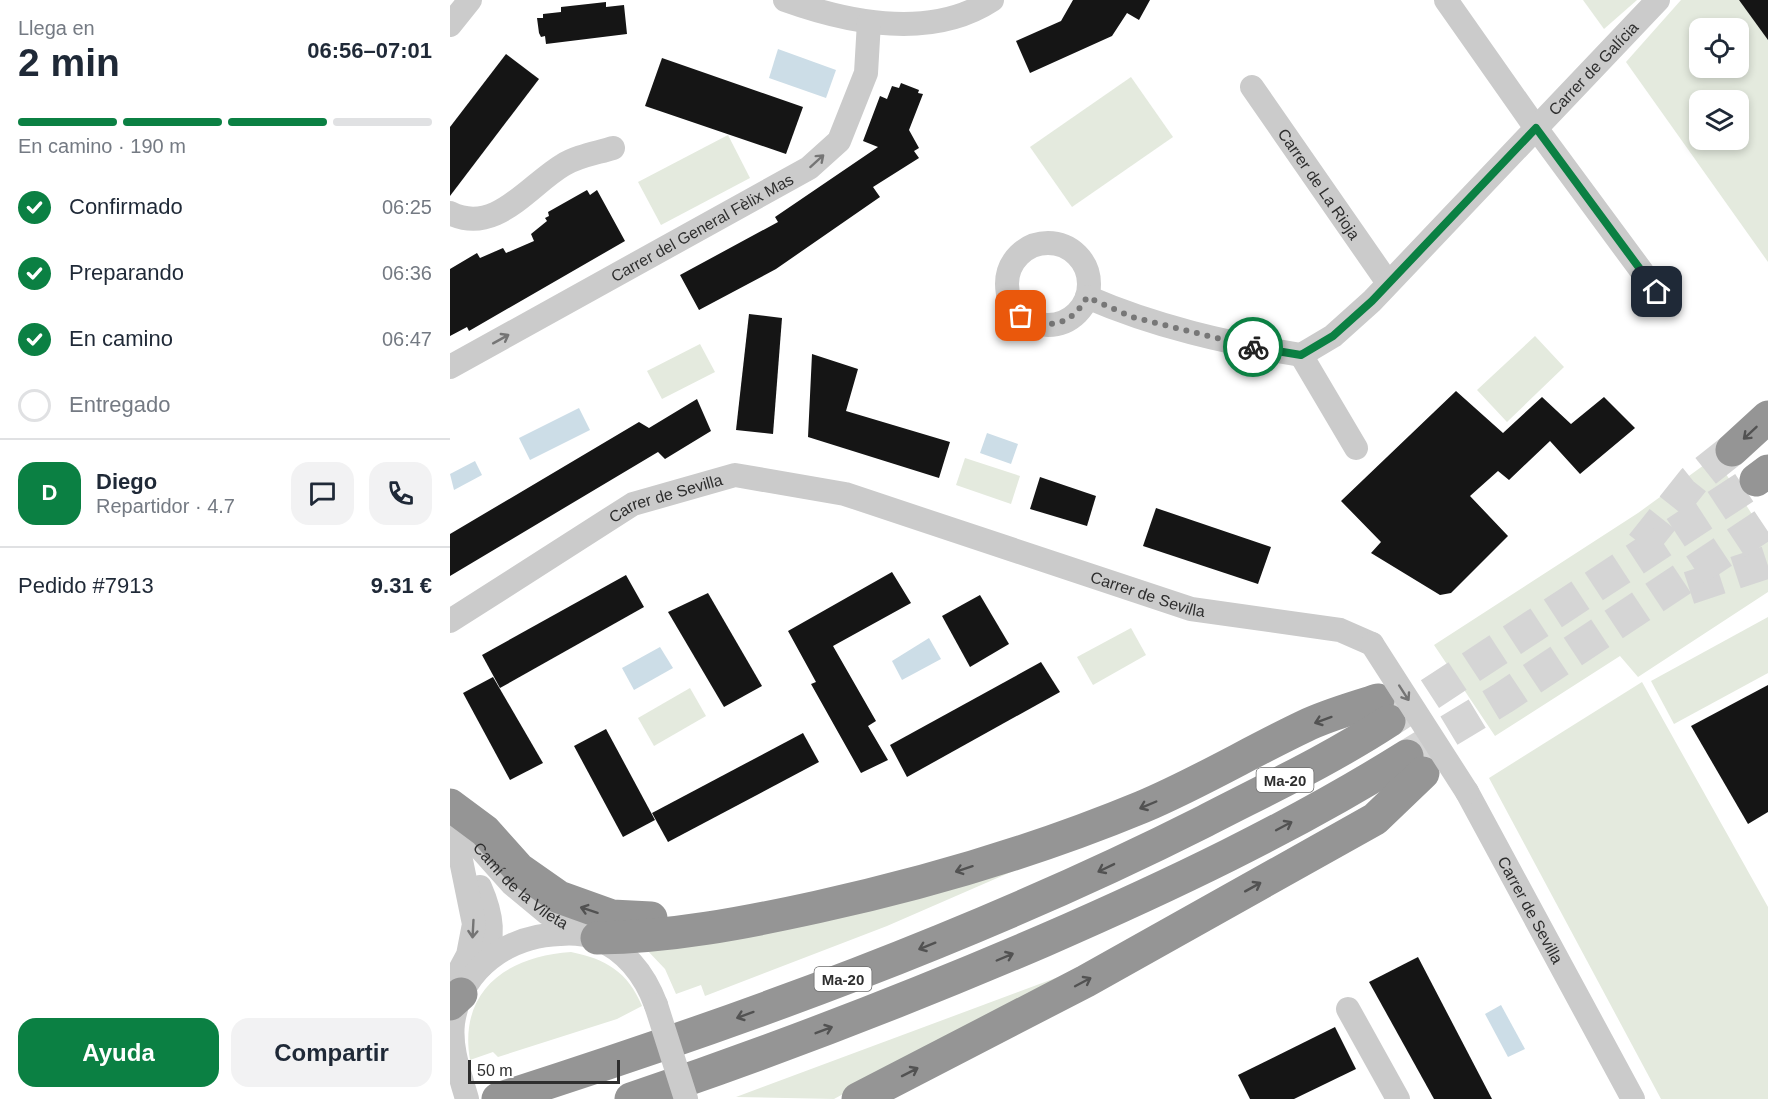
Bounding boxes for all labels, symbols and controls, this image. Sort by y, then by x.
text: Llega en [18,17,95,39]
street label: Carrer de Galícia [1545,18,1641,118]
map controls [1689,18,1749,150]
button: locate [1689,18,1749,78]
text: 06:56–07:01 [307,38,432,63]
text: 2 min [18,41,120,84]
button: layers [1689,90,1749,150]
street label: Carrer de La Rioja [1275,125,1364,243]
text: En camino · 190 m [18,135,186,157]
one-way arrow [810,154,825,168]
street label: Carrer del General Fèlix Mas [608,170,796,285]
icon: check [18,191,51,224]
text: Confirmado [69,194,183,219]
text: 06:25 [382,196,432,218]
icon: check [18,257,51,290]
text: Preparando [69,260,184,285]
text: 06:36 [382,262,432,284]
pin [1631,266,1682,317]
icon: home [1640,275,1673,308]
pin [995,290,1046,341]
icon: bag [1004,299,1037,332]
courier [1223,317,1283,377]
icon: check [18,323,51,356]
text: En camino [69,326,173,351]
text: 06:47 [382,328,432,350]
icon: bike [1237,331,1270,364]
one-way arrow [493,332,510,344]
text: Entregado [69,392,171,417]
one-way arrow [1743,426,1758,440]
button: chat [291,462,354,525]
button: phone [369,462,432,525]
text: Diego [96,469,157,494]
street label: Carrer de Sevilla [606,471,724,526]
text: D [42,480,57,505]
text: Repartidor · 4.7 [96,495,235,517]
street label: Carrer de Sevilla [1089,568,1206,619]
text: Pedido #7913 [18,573,154,598]
text: 9.31 € [371,573,432,598]
one-way arrow [1398,684,1410,701]
one-way arrow [1314,715,1333,726]
road number: Ma-20 [1256,768,1314,792]
one-way arrow [1139,799,1157,811]
one-way arrow [1275,820,1292,832]
street label: Camí de la Vileta [470,839,571,932]
street label: Carrer de Sevilla [1495,853,1567,966]
one-way arrow [1098,863,1116,875]
one-way arrow [955,864,974,875]
one-way arrow [1244,881,1262,892]
one-way arrow [580,903,599,914]
one-way arrow [467,919,478,939]
one-way arrow [919,941,937,952]
one-way arrow [996,951,1014,962]
road number: Ma-20 [814,967,872,991]
one-way arrow [1074,976,1091,988]
one-way arrow [736,1011,755,1022]
button: Ayuda [18,1018,219,1087]
button: Compartir [231,1018,432,1087]
one-way arrow [815,1023,833,1034]
scale bar [468,1057,620,1084]
text: 50 m [477,1062,513,1079]
one-way arrow [901,1066,918,1078]

